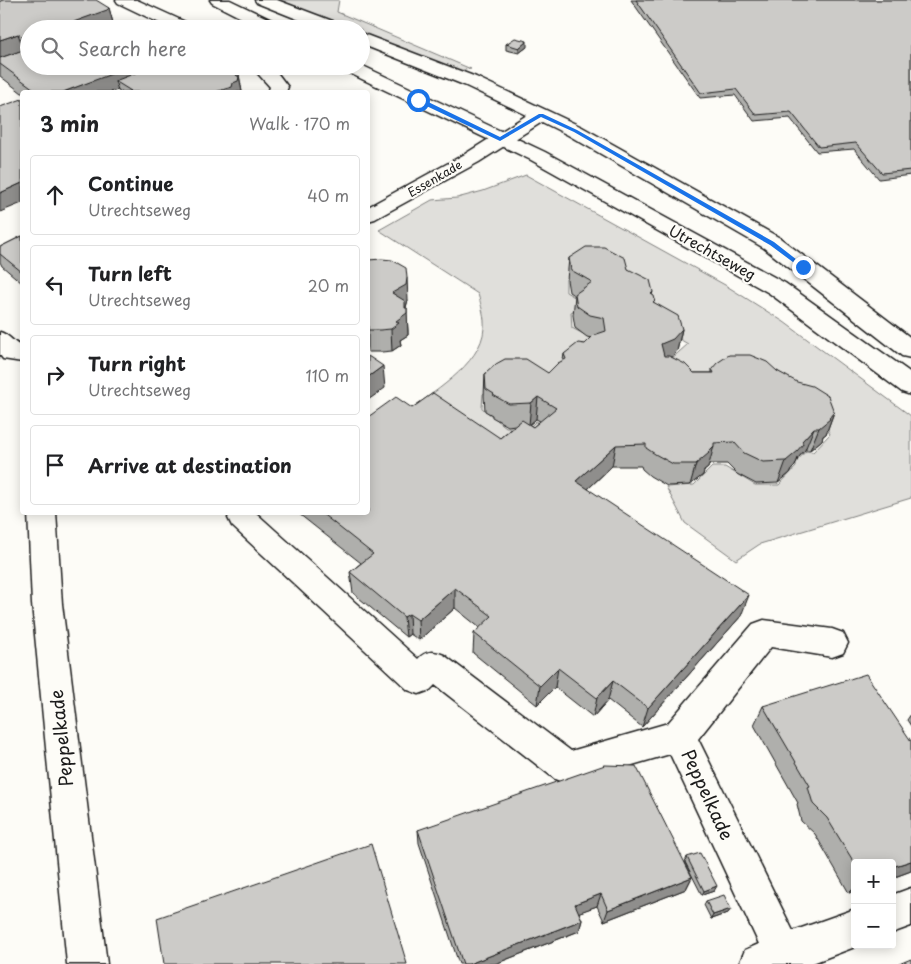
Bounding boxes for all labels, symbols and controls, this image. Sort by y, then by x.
search box [20,20,370,75]
icon: search [38,34,66,62]
text: Search here [78,34,187,62]
route start [407,89,430,112]
text: 3 min [40,107,99,139]
text: Walk · 170 m [249,111,350,135]
street label: Essenkade [404,155,465,201]
text: Continue [88,169,174,197]
icon: ahead [41,181,69,209]
text: 40 m [307,183,349,207]
text: Utrechtseweg [88,197,191,221]
street label: Utrechtseweg [665,218,761,285]
route end [792,256,815,279]
text: Turn left [88,259,172,287]
icon: left [41,271,69,299]
text: 20 m [308,273,349,297]
text: Utrechtseweg [88,287,191,311]
text: Turn right [88,349,186,377]
icon: right [41,361,69,389]
text: 110 m [306,363,349,387]
text: Utrechtseweg [88,377,191,401]
icon: arrive [41,451,69,479]
text: Arrive at destination [88,451,292,479]
street label: Peppelkade [42,688,79,788]
street label: Peppelkade [676,745,741,844]
map controls [851,859,896,949]
button: + [851,859,896,904]
button: − [851,904,896,949]

